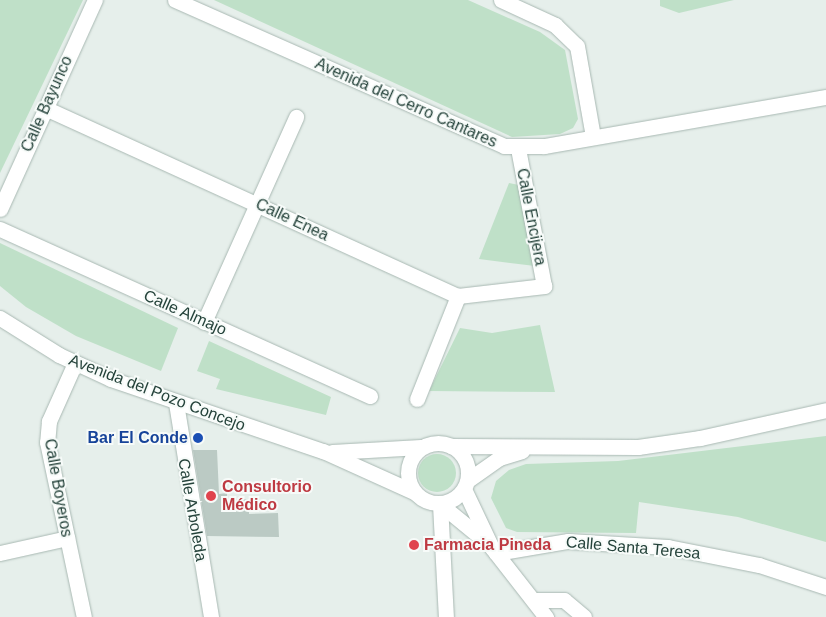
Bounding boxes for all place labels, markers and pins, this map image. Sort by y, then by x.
place label: Bar El Conde [88,428,188,448]
marker: Bar El Conde [192,432,204,444]
place label: Consultorio Médico [222,477,312,515]
marker: Consultorio Médico [204,489,218,503]
place label: Farmacia Pineda [424,535,551,555]
marker: Farmacia Pineda [408,539,420,551]

